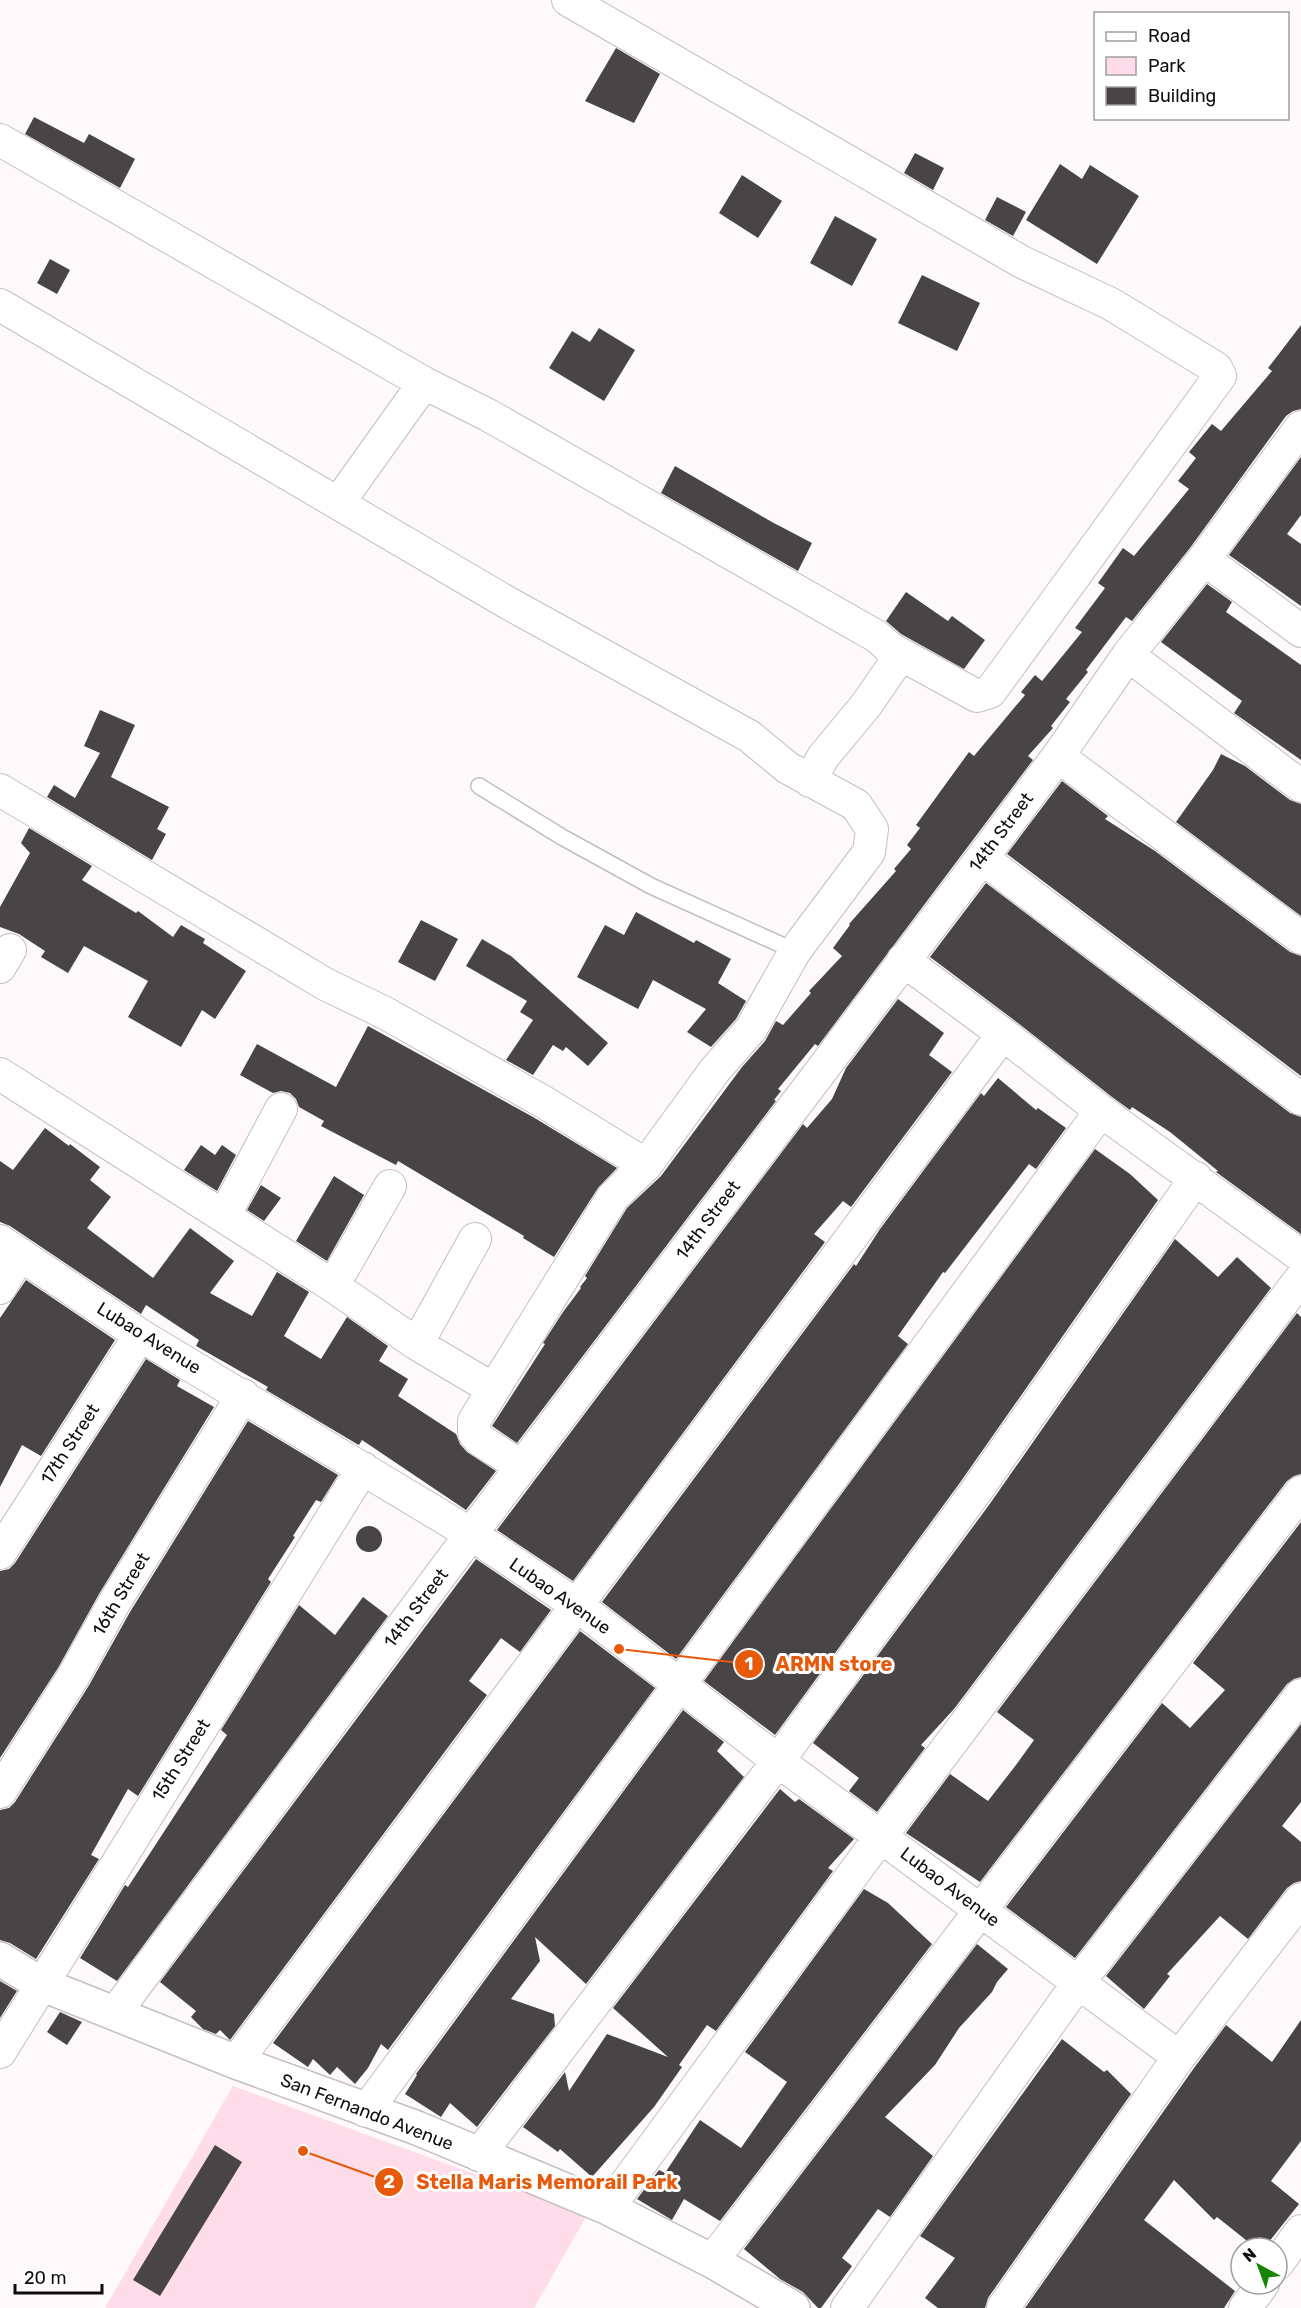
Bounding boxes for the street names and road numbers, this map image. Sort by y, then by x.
street label: 14th Street [964,788,1038,876]
street label: 14th Street [671,1176,745,1264]
street label: Lubao Avenue [93,1297,205,1379]
street label: 17th Street [36,1400,104,1488]
street label: 16th Street [88,1548,154,1640]
street label: Lubao Avenue [505,1553,615,1639]
street label: 14th Street [379,1564,453,1652]
street label: 15th Street [147,1715,215,1805]
street label: Lubao Avenue [896,1843,1004,1931]
street label: San Fernando Avenue [277,2069,457,2155]

